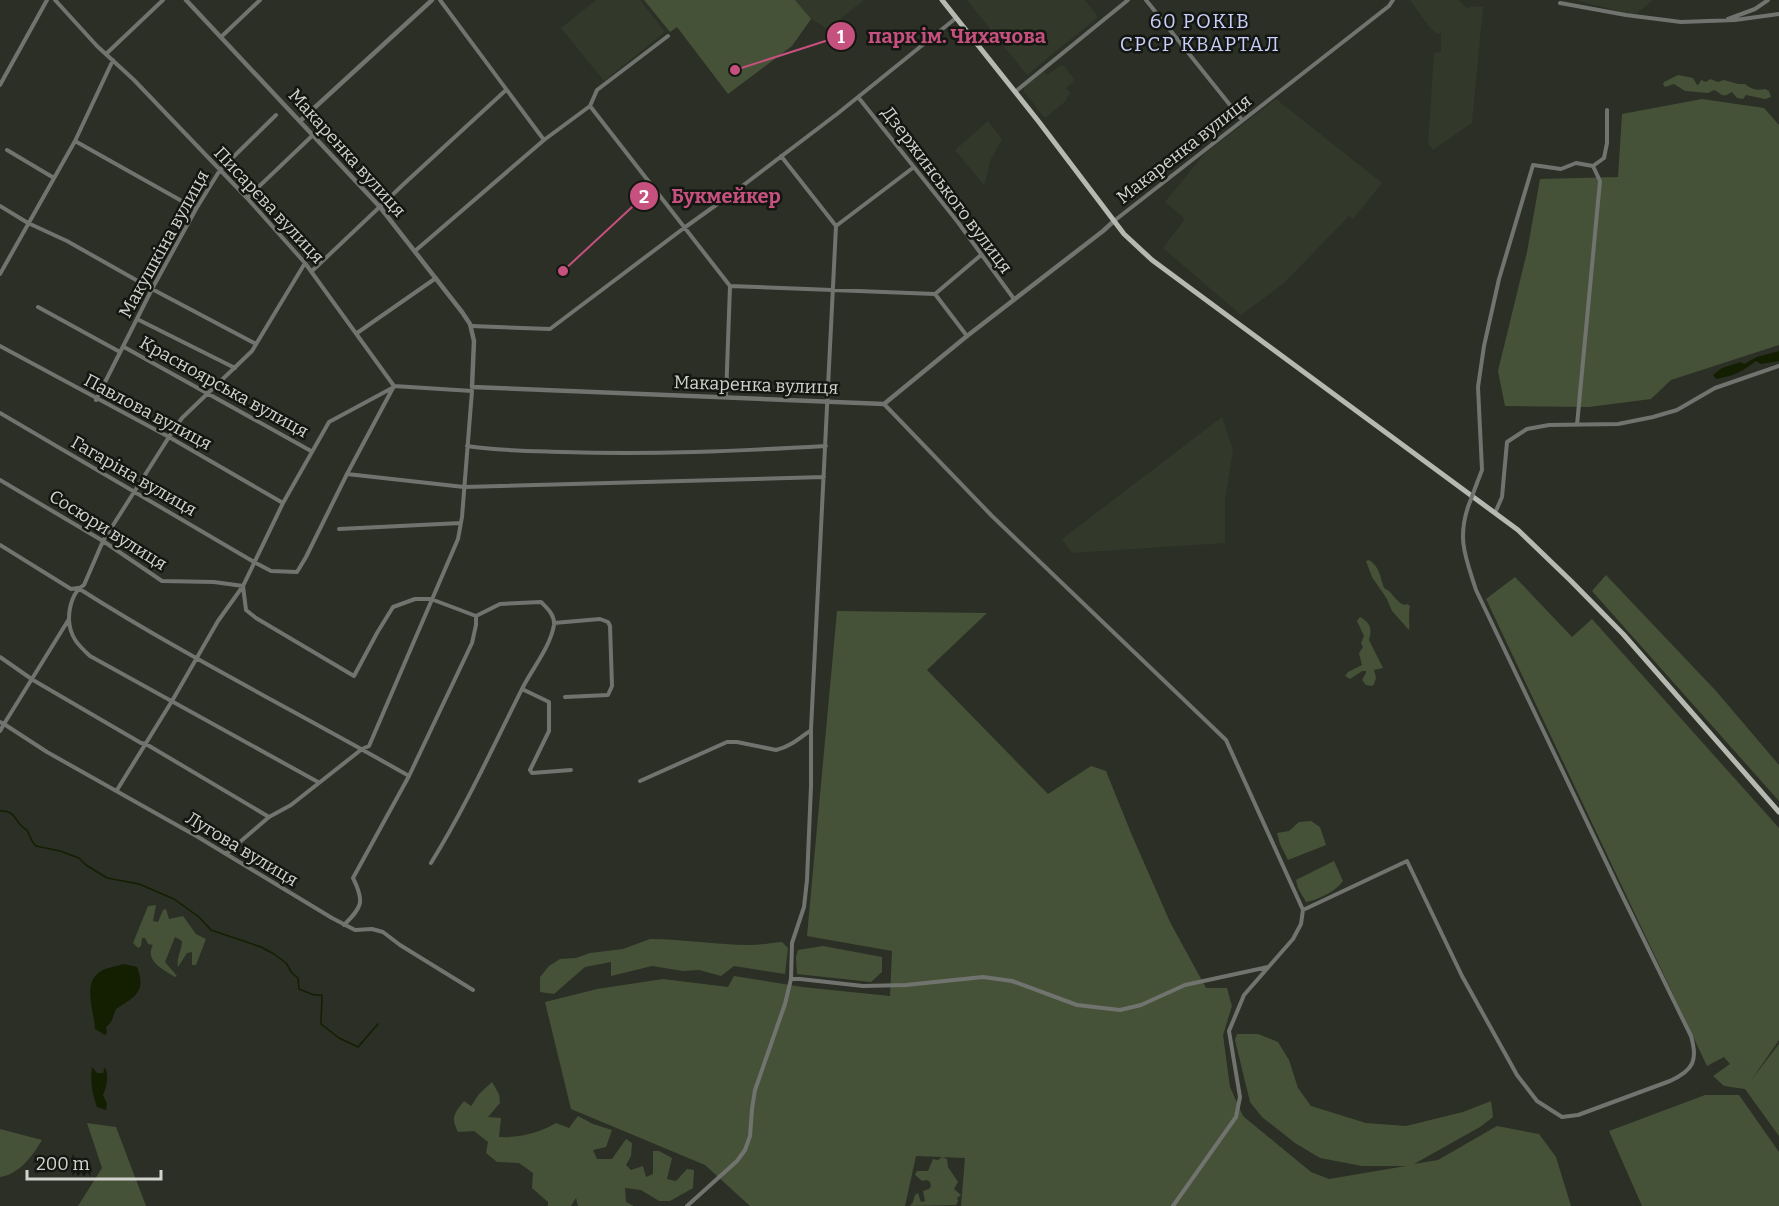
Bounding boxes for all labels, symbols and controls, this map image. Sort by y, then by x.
district label: 60 РОКІВ СРСР КВАРТАЛ [1120,9,1280,56]
callout: парк ім. Чихачова [826,17,1058,55]
text: парк ім. Чихачова [868,24,1046,48]
text: 1 [837,26,845,48]
street label: Макаренка вулиця [284,84,410,222]
street label: Макаренка вулиця [1112,90,1256,208]
street label: Дзержинського вулиця [877,102,1017,278]
street label: Писарєва вулиця [209,142,329,268]
street label: Макушкіна вулиця [114,166,214,322]
callout: Букмейкер [629,177,792,215]
text: Букмейкер [671,184,781,208]
text: 2 [639,186,649,208]
street label: Красноярська вулиця [136,331,312,443]
street label: Павлова вулиця [80,369,216,455]
street label: Макаренка вулиця [673,371,839,399]
street label: Гагаріна вулиця [67,431,201,521]
street label: Сосюри вулиця [45,485,171,575]
street label: Лугова вулиця [182,807,302,891]
scale bar [27,1143,160,1181]
text: 200 m [36,1153,90,1175]

